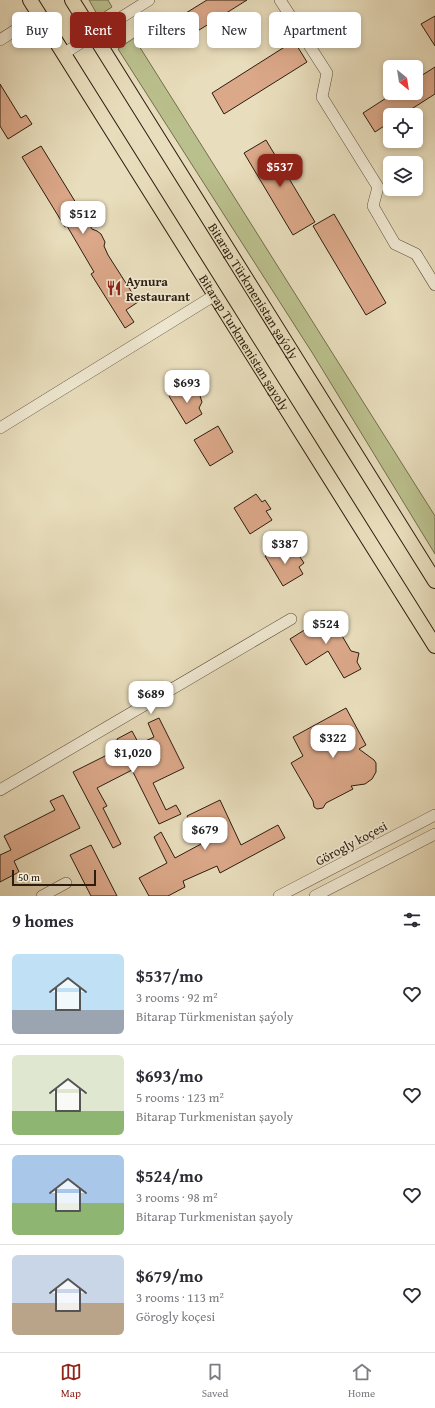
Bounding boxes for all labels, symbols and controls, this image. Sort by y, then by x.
chip: Buy [12,12,62,48]
chip: Rent [70,12,126,48]
chip: Filters [134,12,199,48]
chip: New [207,12,261,48]
chip: Apartment [269,12,361,48]
north arrow [383,60,423,100]
map controls [383,60,423,196]
button: locate [383,108,423,148]
pin: $537 [256,154,304,188]
button: layers [383,156,423,196]
text: $537 [267,157,293,176]
pin: $512 [59,201,107,235]
text: $512 [70,204,96,223]
street label: Bitarap Türkmenistan şaýoly [203,219,303,364]
street label: Bitarap Turkmenistan şayoly [194,271,294,415]
place label: Aynura Restaurant [126,272,190,306]
restaurant icon: Aynura Restaurant [105,279,123,297]
pin: $693 [163,370,211,404]
text: $693 [174,373,200,392]
pin: $387 [261,531,309,565]
text: $387 [272,534,298,553]
pin: $524 [302,611,350,645]
text: $524 [313,614,339,633]
pin: $689 [127,681,175,715]
text: $689 [138,684,164,703]
pin: $322 [309,725,357,759]
text: $322 [320,728,346,747]
pin: $1,020 [100,740,166,774]
text: $1,020 [114,743,152,762]
street label: Görogly koçesi [312,816,391,870]
pin: $679 [181,817,229,851]
text: $679 [192,820,218,839]
scale bar [12,868,96,887]
text: 50 m [18,869,40,885]
text: 9 homes [12,908,74,933]
icon: filters [401,909,423,931]
text: $537/mo [136,963,203,988]
icon: home [44,970,92,1018]
icon: heart [401,983,423,1005]
text: 3 rooms · 92 m² [136,988,218,1007]
text: Bitarap Türkmenistan şaýoly [136,1007,294,1026]
text: $693/mo [136,1063,203,1088]
icon: home [44,1071,92,1119]
icon: heart [401,1084,423,1106]
text: 5 rooms · 123 m² [136,1088,224,1107]
text: Bitarap Turkmenistan şayoly [136,1107,293,1126]
text: $524/mo [136,1163,203,1188]
icon: home [44,1171,92,1219]
icon: heart [401,1184,423,1206]
text: 3 rooms · 98 m² [136,1188,218,1207]
text: Bitarap Turkmenistan şayoly [136,1207,293,1226]
text: $679/mo [136,1263,203,1288]
icon: home [44,1271,92,1319]
icon: heart [401,1284,423,1306]
text: 3 rooms · 113 m² [136,1288,224,1307]
text: Görogly koçesi [136,1307,215,1326]
tab: Map [60,1361,82,1401]
tab: Saved [202,1361,228,1401]
tab: Home [348,1361,375,1401]

